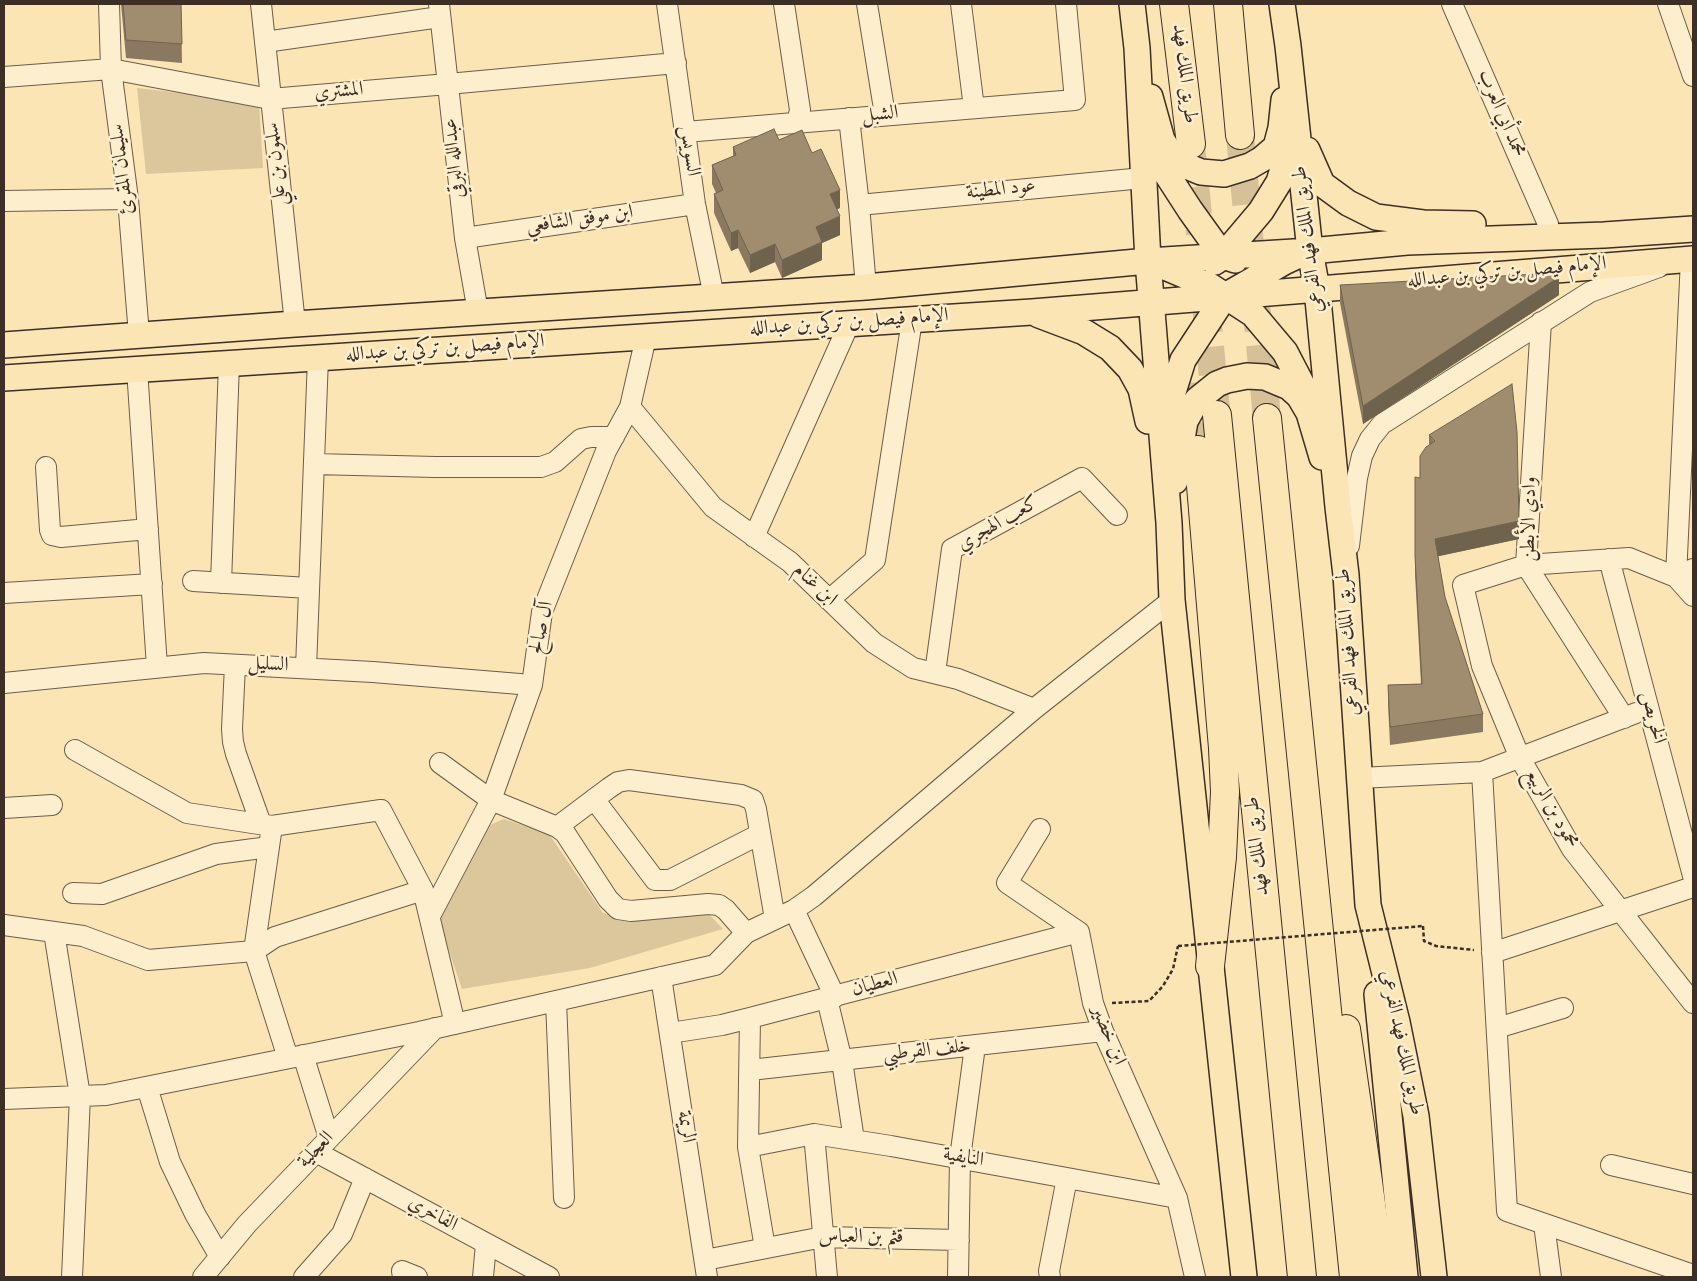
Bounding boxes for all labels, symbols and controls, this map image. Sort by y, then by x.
street label: طريق الملك فهد [1165,23,1201,125]
street label: محمد أبي العرب [1471,67,1529,161]
street label: المشتري [314,79,364,107]
street label: الشبل [861,102,899,130]
street label: عبدالله البرقي [440,117,472,199]
street label: سلمون بن علي [262,121,294,207]
street label: سليمان المقرئ [107,122,141,216]
street label: السويس [673,124,703,178]
street label: طريق الملك فهد الفرعي [1289,164,1331,314]
street label: عود المطينة [965,175,1037,207]
street label: ابن موفق الشافعي [525,202,635,240]
street label: الإمام فيصل بن تركي بن عبدالله [1407,253,1607,295]
street label: الإمام فيصل بن تركي بن عبدالله [749,305,949,343]
street label: الإمام فيصل بن تركي بن عبدالله [345,331,545,369]
street label: وادي الأبطن [1518,476,1544,562]
street label: كعب الهجري [954,492,1044,558]
street label: ابن غنام [787,560,841,612]
street label: طريق الملك فهد الفرعي [1333,567,1367,717]
street label: آل صالح [526,600,560,656]
street label: السليل [247,653,289,679]
street label: الخريص [1632,689,1670,747]
street label: محمود بن الربيع [1518,765,1582,853]
street label: طريق الملك فهد [1242,795,1276,897]
street label: العطيان [849,968,901,1004]
street label: طريق الملك فهد الفرعي [1373,968,1427,1118]
street label: ابن خضير [1084,1003,1130,1069]
street label: خلف القرطبي [882,1035,972,1069]
street label: الريمة [670,1109,698,1145]
street label: العجلية [294,1127,340,1175]
street label: النايفية [941,1144,985,1174]
street label: الفاخري [403,1192,461,1238]
street label: قثم بن العباس [818,1227,904,1251]

